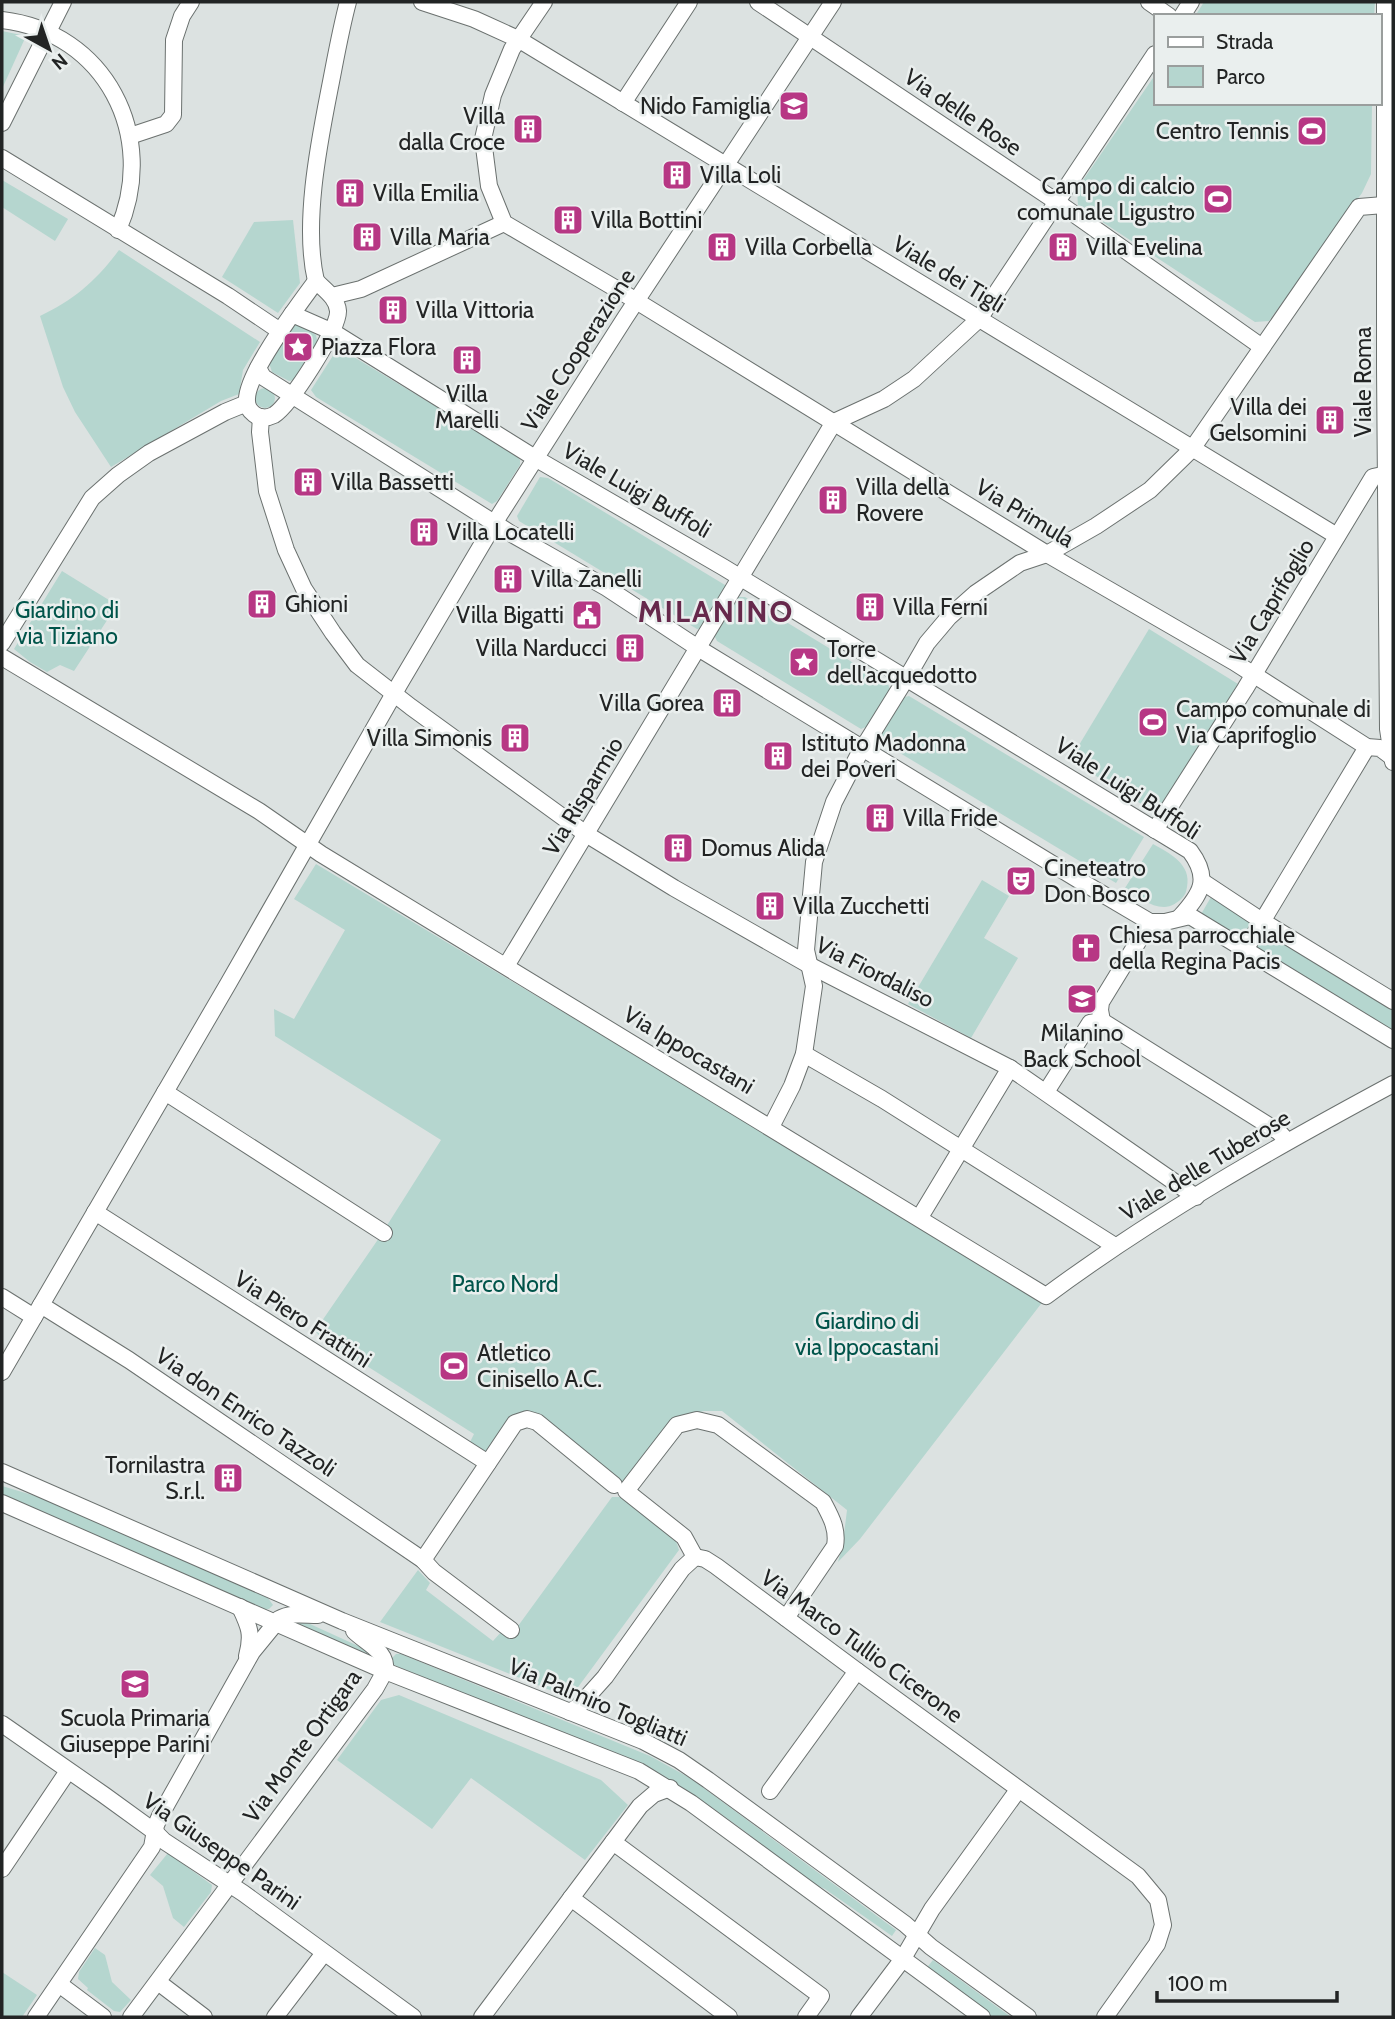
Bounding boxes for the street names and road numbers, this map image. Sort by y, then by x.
street label: Via delle Rose [899,62,1027,162]
street label: Viale dei Tigli [888,229,1010,319]
street label: Viale Cooperazione [515,263,641,436]
street label: Viale Roma [1349,327,1377,437]
street label: Viale Luigi Buffoli [558,436,716,544]
street label: Via Primula [971,473,1079,553]
street label: Via Caprifoglio [1224,533,1320,669]
street label: Viale Luigi Buffoli [1050,731,1206,845]
street label: Via Risparmio [537,732,629,860]
street label: Via Fiordaliso [811,930,939,1014]
street label: Via Ippocastani [619,1000,759,1100]
street label: Viale delle Tuberose [1115,1103,1295,1227]
street label: Via Piero Frattini [229,1264,377,1374]
street label: Via don Enrico Tazzoli [151,1341,341,1483]
street label: Via Marco Tullio Cicerone [756,1563,969,1729]
street label: Via Palmiro Togliatti [504,1652,692,1752]
street label: Via Monte Ortigara [237,1664,367,1828]
street label: Via Giuseppe Parini [138,1786,306,1916]

